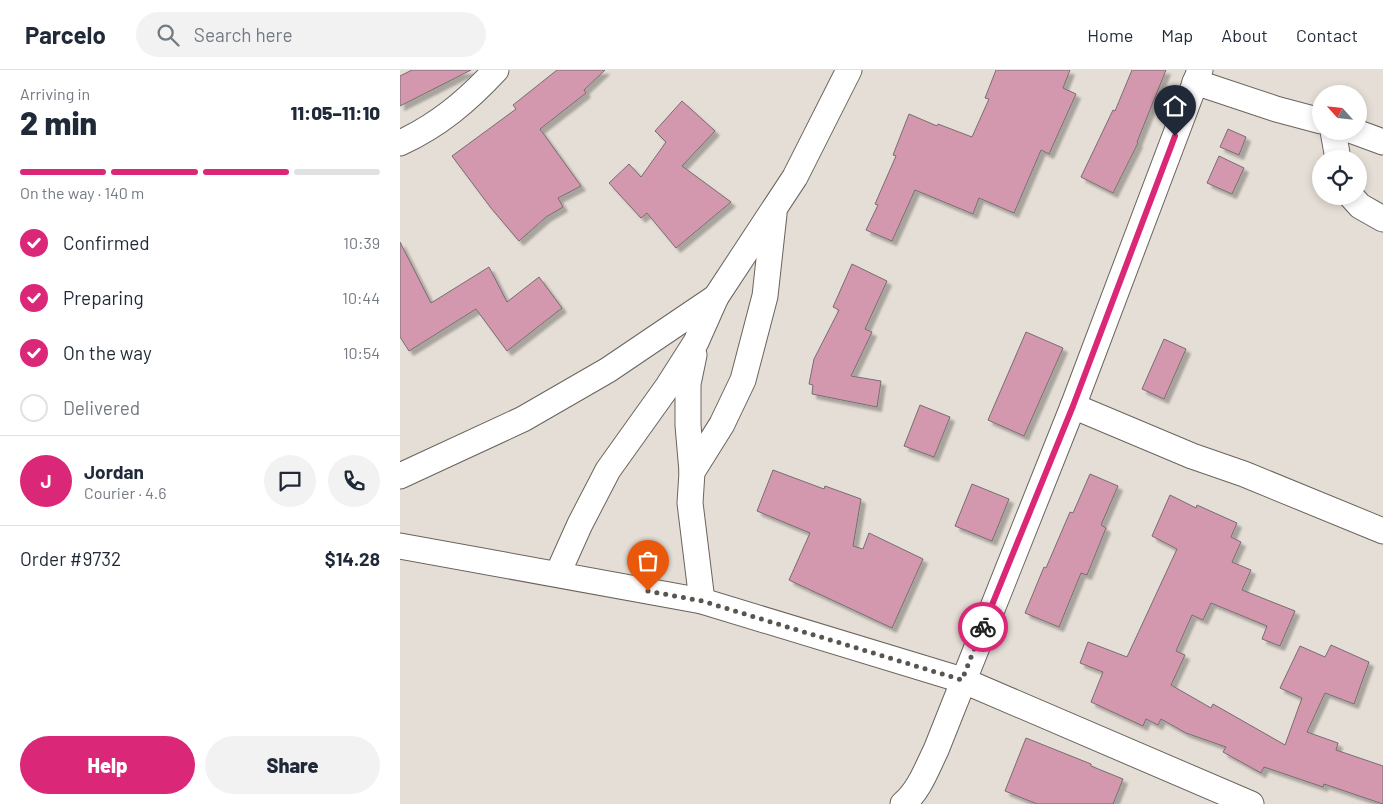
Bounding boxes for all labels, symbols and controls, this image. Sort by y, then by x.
search box [136,12,486,57]
text: Parcelo [25,20,106,49]
icon: search [154,21,182,49]
text: Search here [194,23,293,46]
text: Home [1087,24,1133,46]
text: Map [1161,24,1193,46]
text: About [1221,24,1268,46]
text: Contact [1296,24,1358,46]
text: Arriving in [20,84,90,103]
pin [1154,85,1196,136]
north arrow [1312,85,1368,140]
map controls [1312,85,1367,205]
icon: home [1161,92,1189,120]
text: 11:05–11:10 [290,101,380,124]
text: 2 min [20,103,97,141]
button: locate [1312,150,1367,205]
text: On the way · 140 m [20,183,144,202]
icon: check [20,229,48,257]
text: Confirmed [63,231,150,254]
text: 10:39 [343,233,380,252]
icon: check [20,284,48,312]
text: Preparing [63,286,144,309]
text: 10:44 [342,288,380,307]
icon: check [20,339,48,367]
text: On the way [63,341,152,364]
text: 10:54 [343,343,380,362]
text: Delivered [63,396,140,419]
button: chat [264,455,316,507]
button: phone [328,455,380,507]
text: Jordan [84,460,144,483]
text: J [40,469,52,492]
text: Courier · 4.6 [84,483,167,502]
pin [627,540,669,591]
text: Order #9732 [20,547,121,570]
text: $14.28 [325,547,380,570]
icon: bag [634,547,662,575]
courier [958,602,1008,652]
icon: bike [969,613,997,641]
button: Help [20,736,195,794]
button: Share [205,736,380,794]

